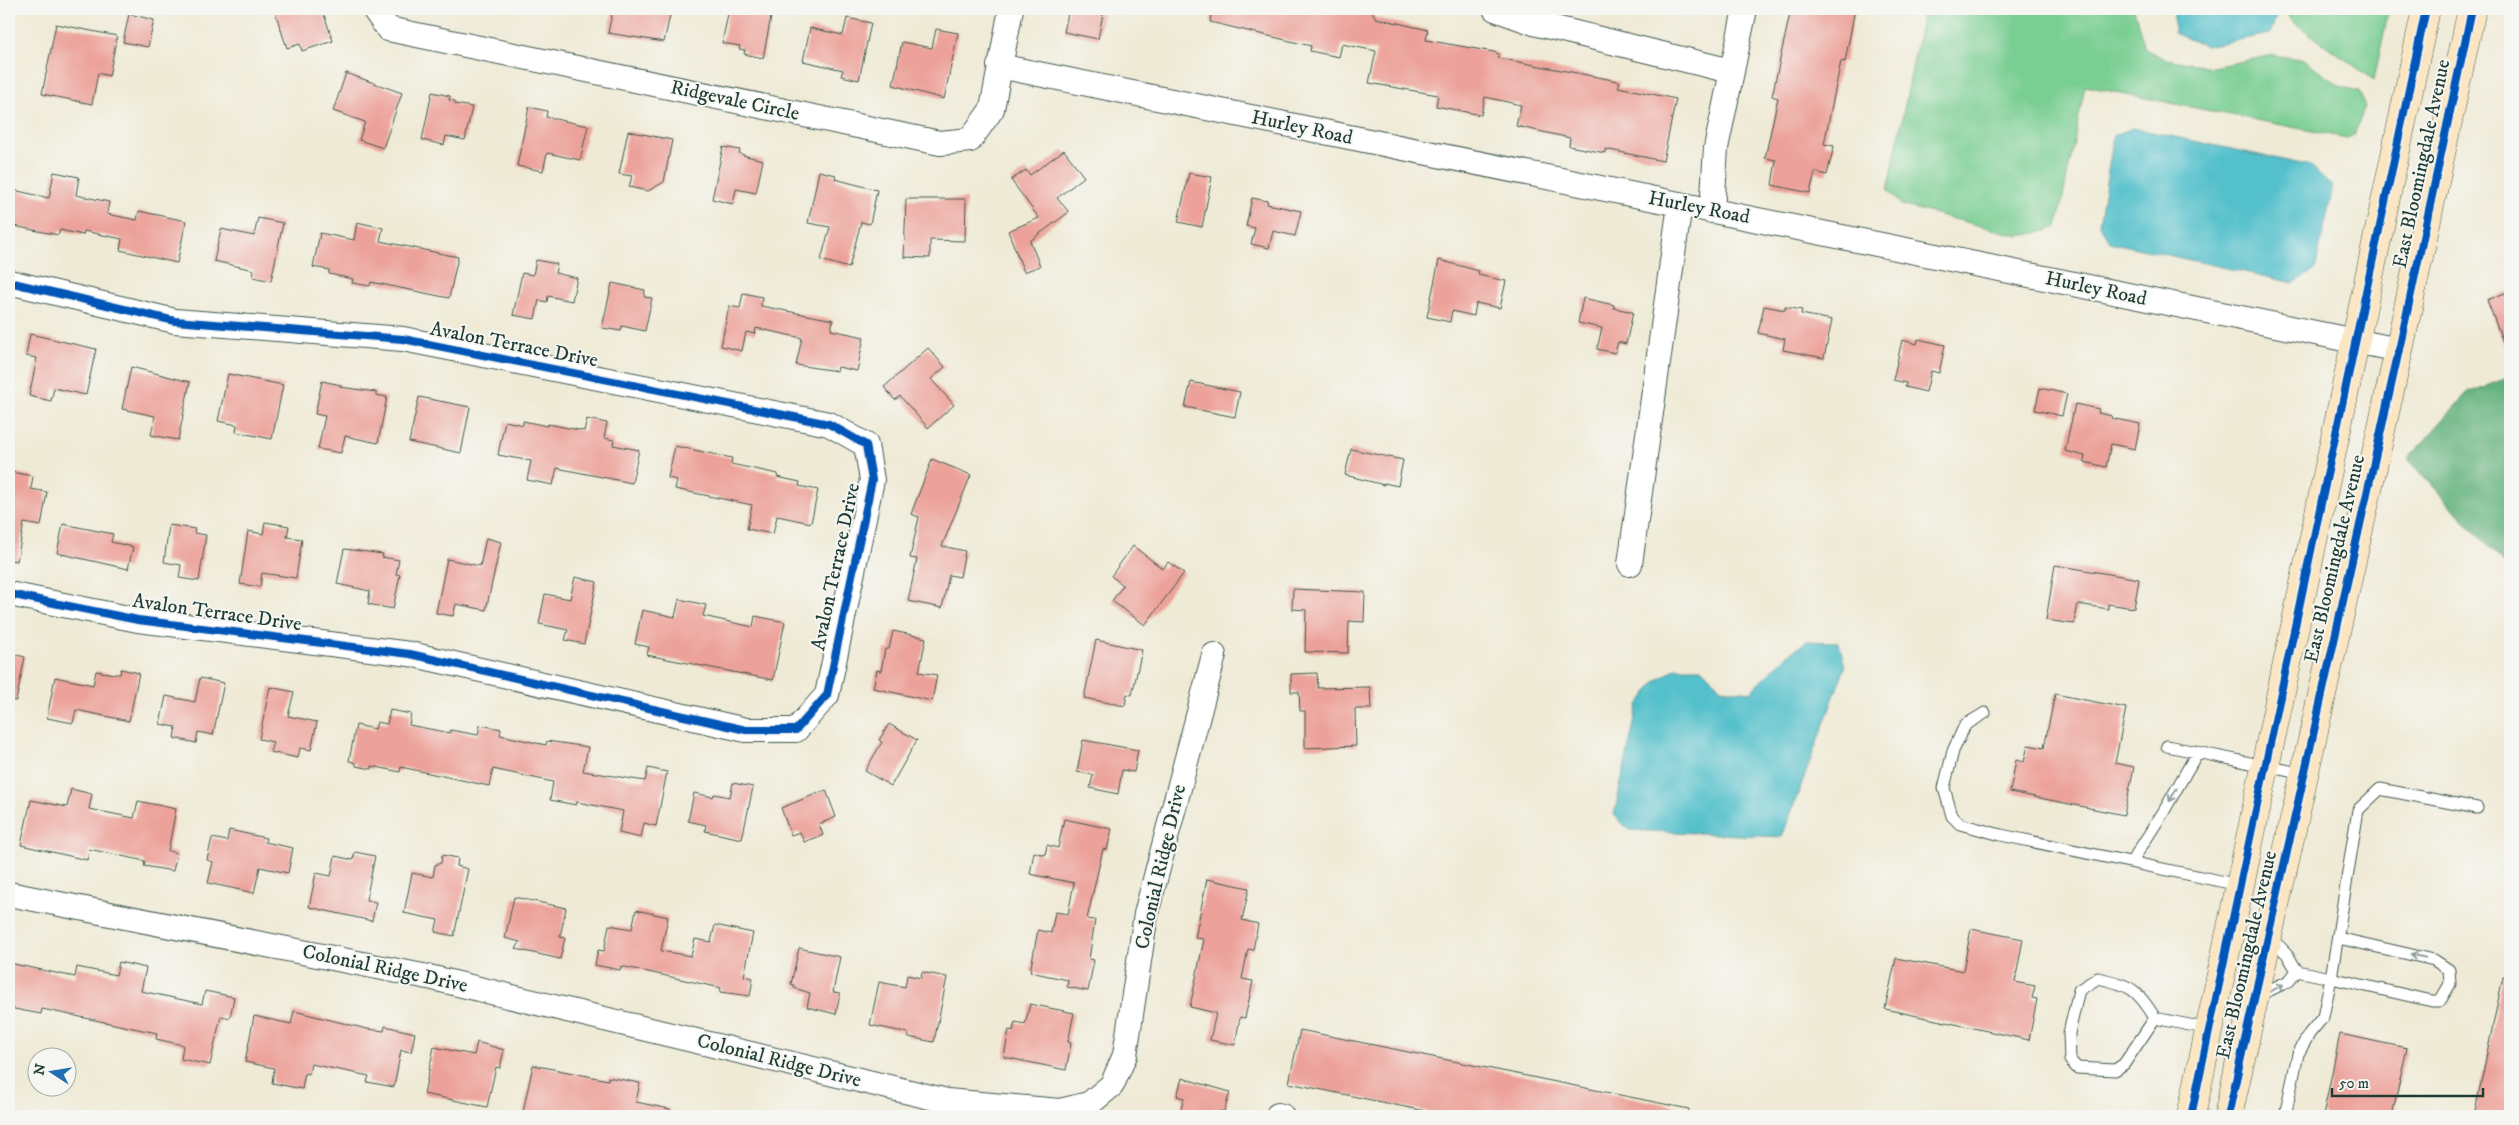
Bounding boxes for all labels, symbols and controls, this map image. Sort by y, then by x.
street label: East Bloomingdale Avenue [2388,57,2456,271]
street label: Ridgevale Circle [668,75,802,127]
street label: Hurley Road [1249,105,1355,151]
street label: Hurley Road [1646,186,1752,230]
street label: Hurley Road [2043,266,2149,312]
street label: Avalon Terrace Drive [428,316,600,374]
street label: East Bloomingdale Avenue [2299,452,2371,666]
street label: Avalon Terrace Drive [806,481,866,653]
street label: Avalon Terrace Drive [131,589,303,637]
street label: Colonial Ridge Drive [1130,782,1192,952]
one-way arrow [2168,787,2178,802]
street label: East Bloomingdale Avenue [2211,848,2283,1062]
street label: Colonial Ridge Drive [300,939,470,999]
one-way arrow [2410,951,2426,960]
one-way arrow [2270,983,2285,993]
street label: Colonial Ridge Drive [694,1029,864,1093]
north arrow [28,1048,78,1098]
text: N [30,1062,50,1077]
scale bar [2332,1065,2483,1097]
text: 50 m [2339,1074,2369,1093]

